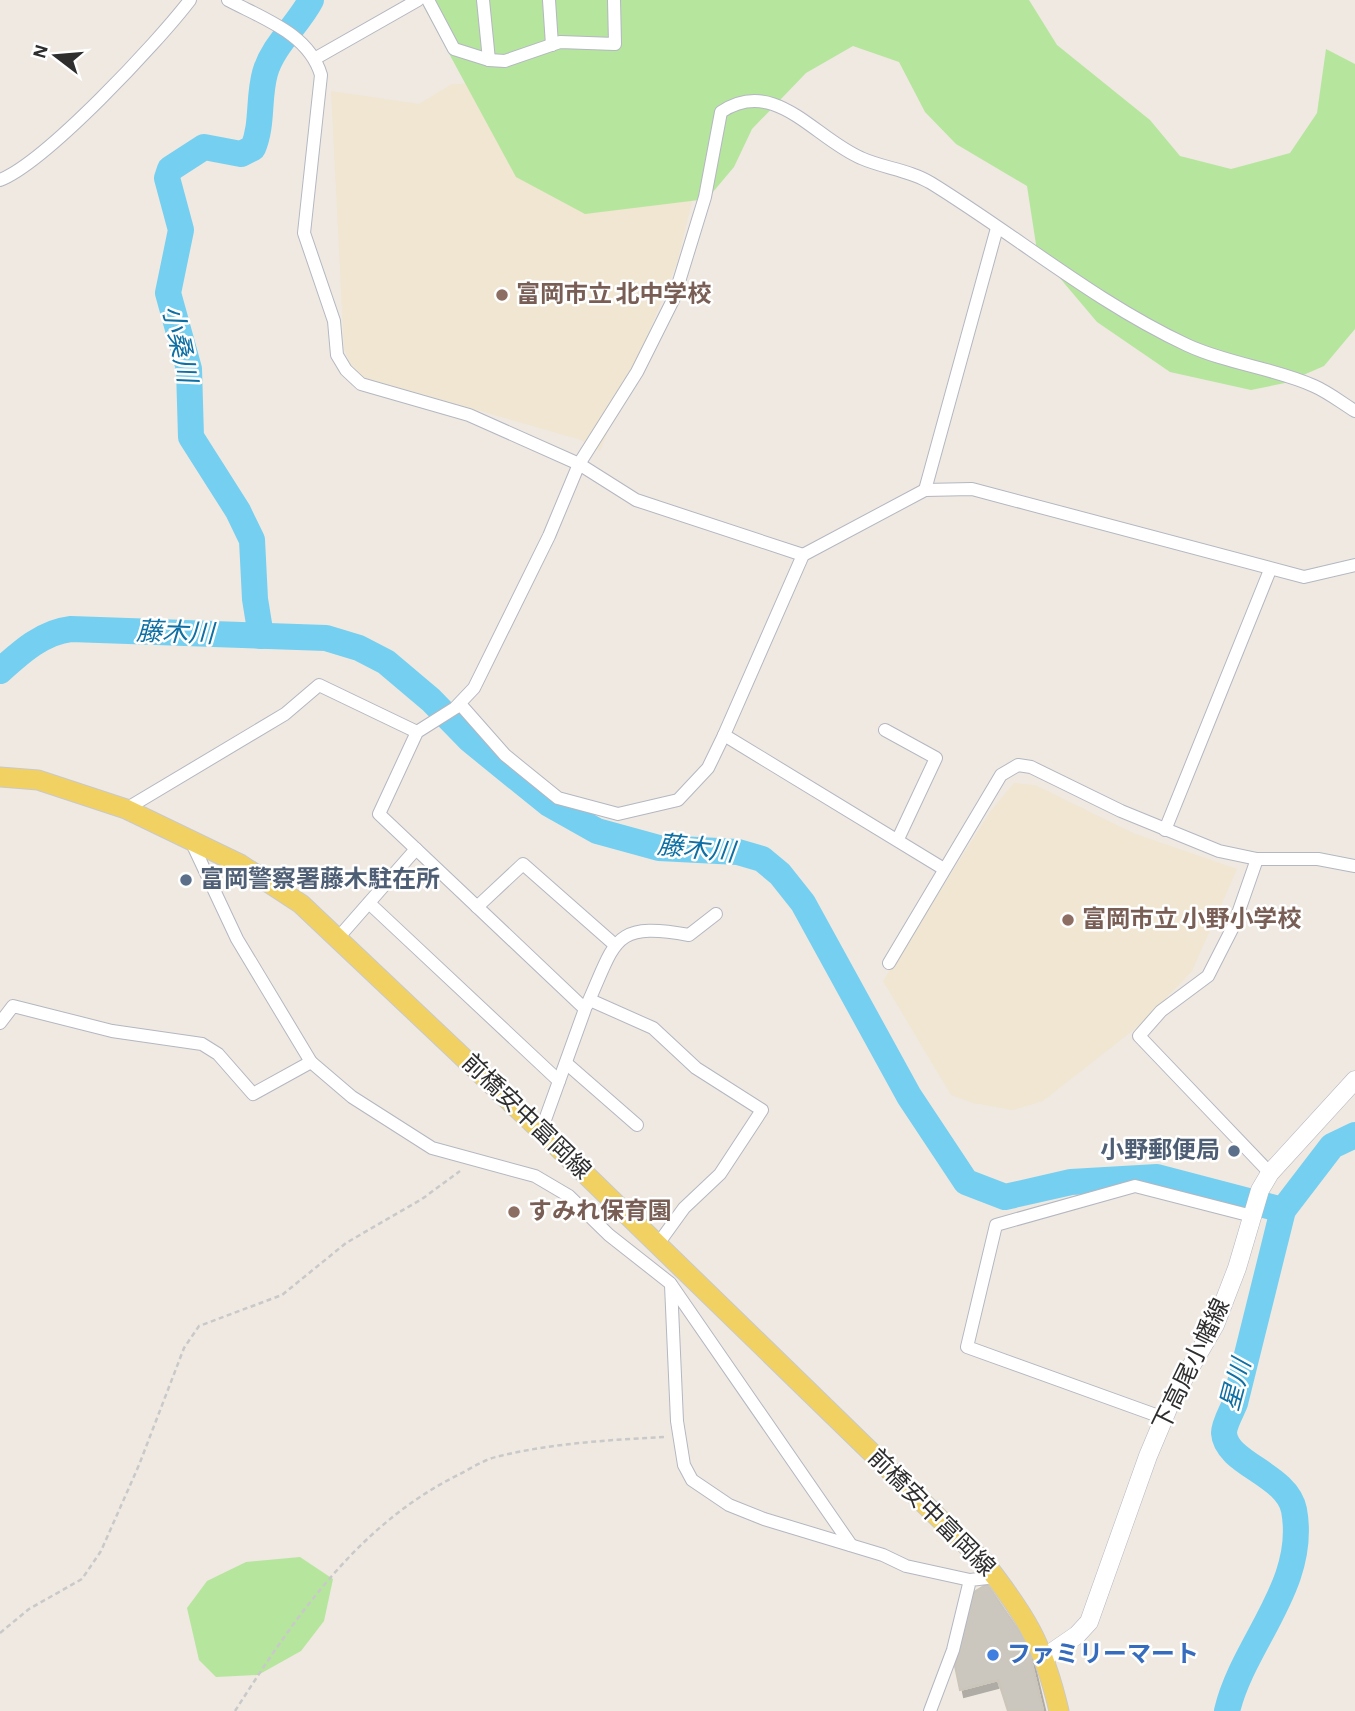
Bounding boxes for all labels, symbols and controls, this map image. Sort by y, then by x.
north arrow [21,21,91,91]
text: N [30,43,52,61]
place label: 富岡市立 北中学校 [516,281,712,307]
marker: 富岡市立 北中学校 [494,287,510,303]
water label: 小桑川 [158,303,201,388]
water label: 藤木川 [136,618,217,647]
water label: 藤木川 [656,831,739,866]
place label: 富岡警察署藤木駐在所 [200,866,440,892]
marker: 富岡警察署藤木駐在所 [178,872,194,888]
place label: 富岡市立 小野小学校 [1082,906,1302,932]
marker: 富岡市立 小野小学校 [1060,912,1076,928]
street label: 前橋安中富岡線 [457,1049,596,1184]
place label: 小野郵便局 [1100,1137,1220,1163]
marker: 小野郵便局 [1226,1143,1242,1159]
place label: すみれ保育園 [528,1198,672,1224]
marker: すみれ保育園 [506,1204,522,1220]
street label: 下高尾小幡線 [1148,1294,1234,1435]
water label: 星川 [1217,1354,1256,1413]
street label: 前橋安中富岡線 [863,1444,1000,1581]
place label: ファミリーマート [1007,1643,1199,1667]
marker: ファミリーマート [985,1647,1001,1663]

